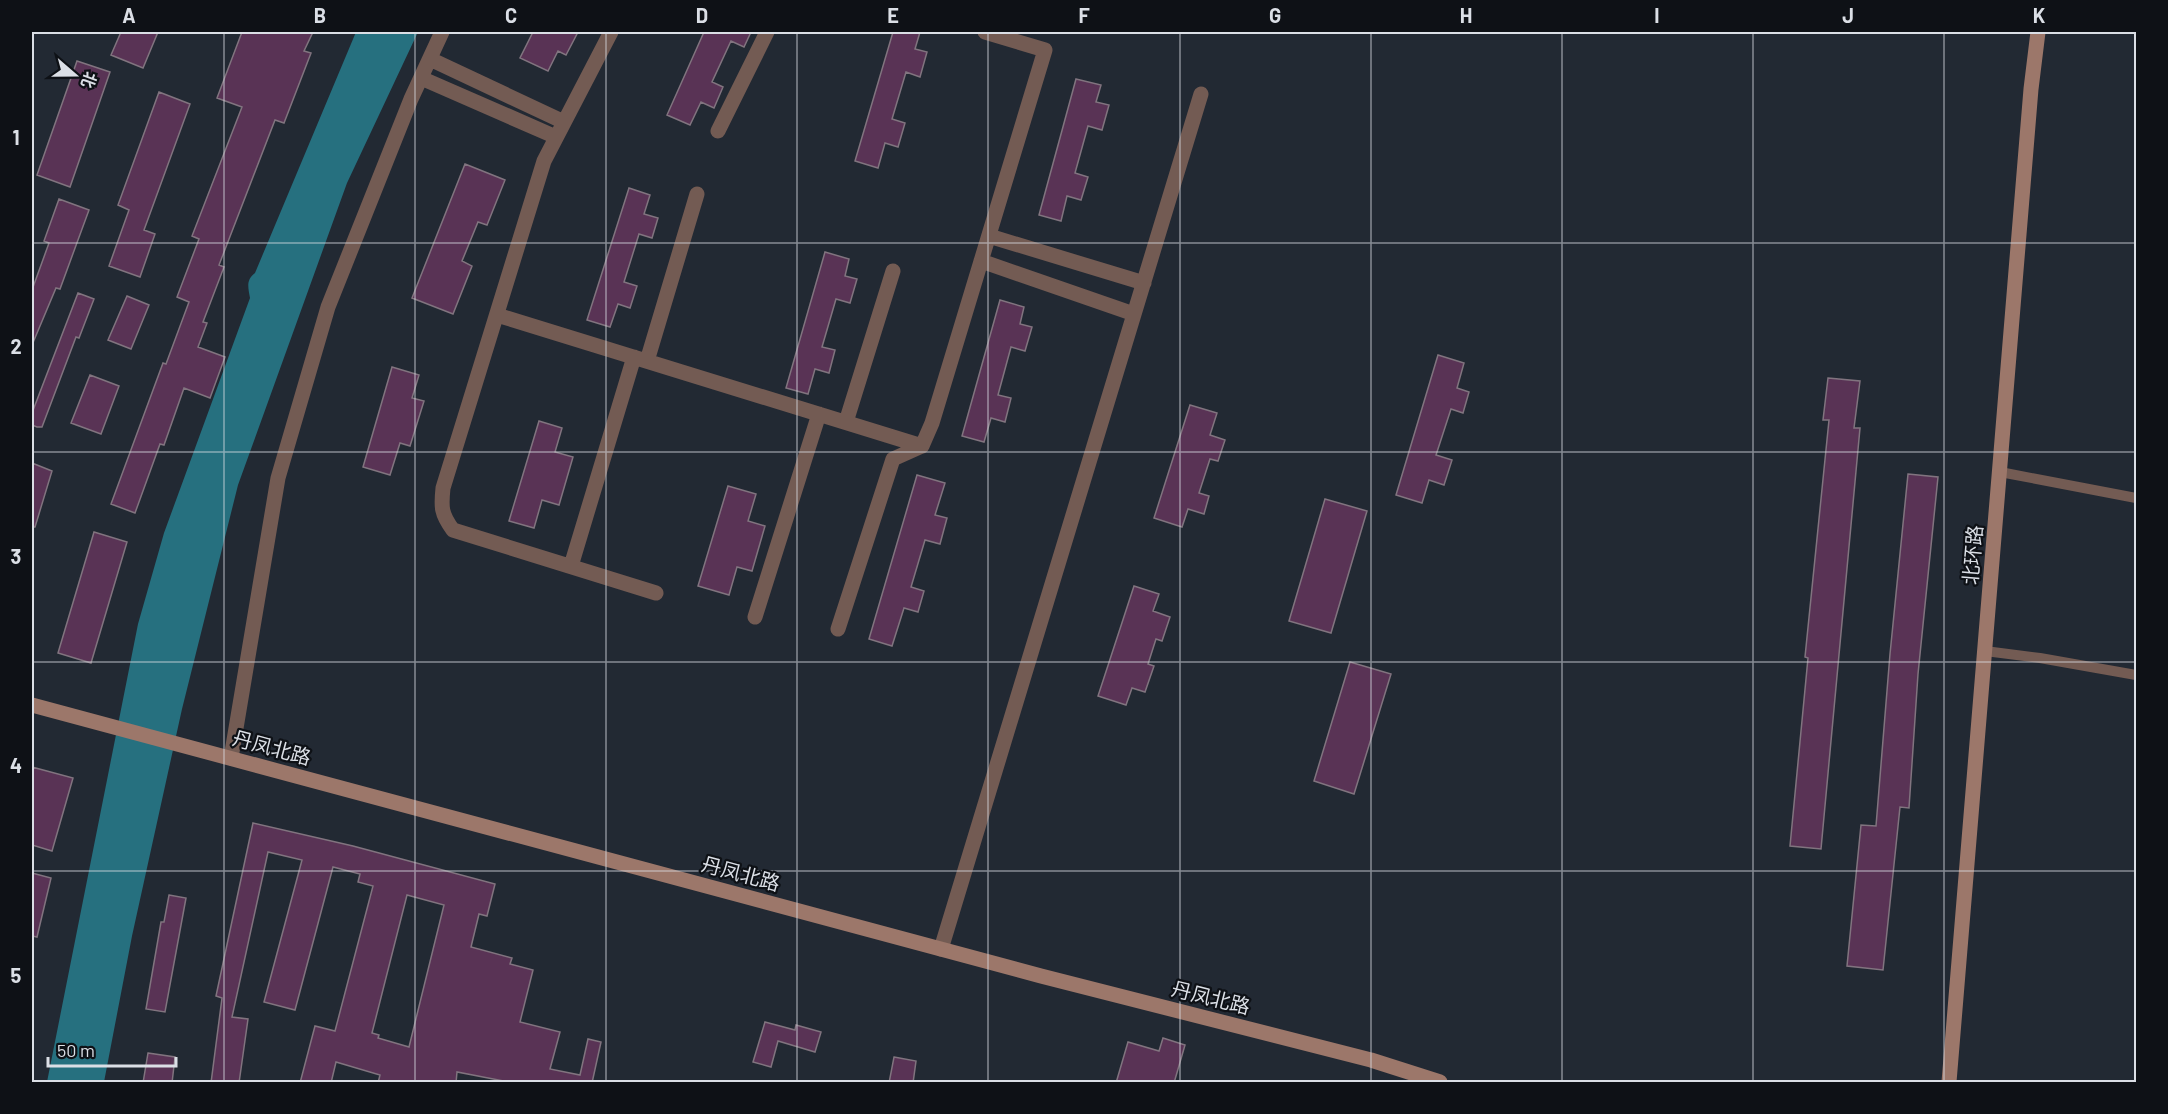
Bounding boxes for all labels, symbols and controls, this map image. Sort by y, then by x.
text: A [122,3,136,27]
text: B [314,3,326,27]
text: C [505,3,517,27]
text: D [696,3,708,27]
text: E [887,3,899,27]
text: F [1078,3,1090,27]
text: G [1269,3,1281,27]
text: H [1460,3,1472,27]
text: I [1654,3,1660,27]
text: J [1842,3,1854,27]
text: K [2033,3,2046,27]
north arrow [45,45,105,105]
text: 北 [78,70,101,91]
text: 1 [12,125,20,149]
text: 2 [10,334,22,358]
street label: 北环路 [1957,524,1987,586]
text: 3 [11,544,21,568]
street label: 丹凤北路 [230,725,314,769]
text: 4 [10,753,22,777]
street label: 丹凤北路 [699,851,783,895]
text: 5 [11,963,22,987]
street label: 丹凤北路 [1169,976,1253,1018]
scale bar [48,1030,176,1068]
text: 50 m [57,1039,95,1061]

